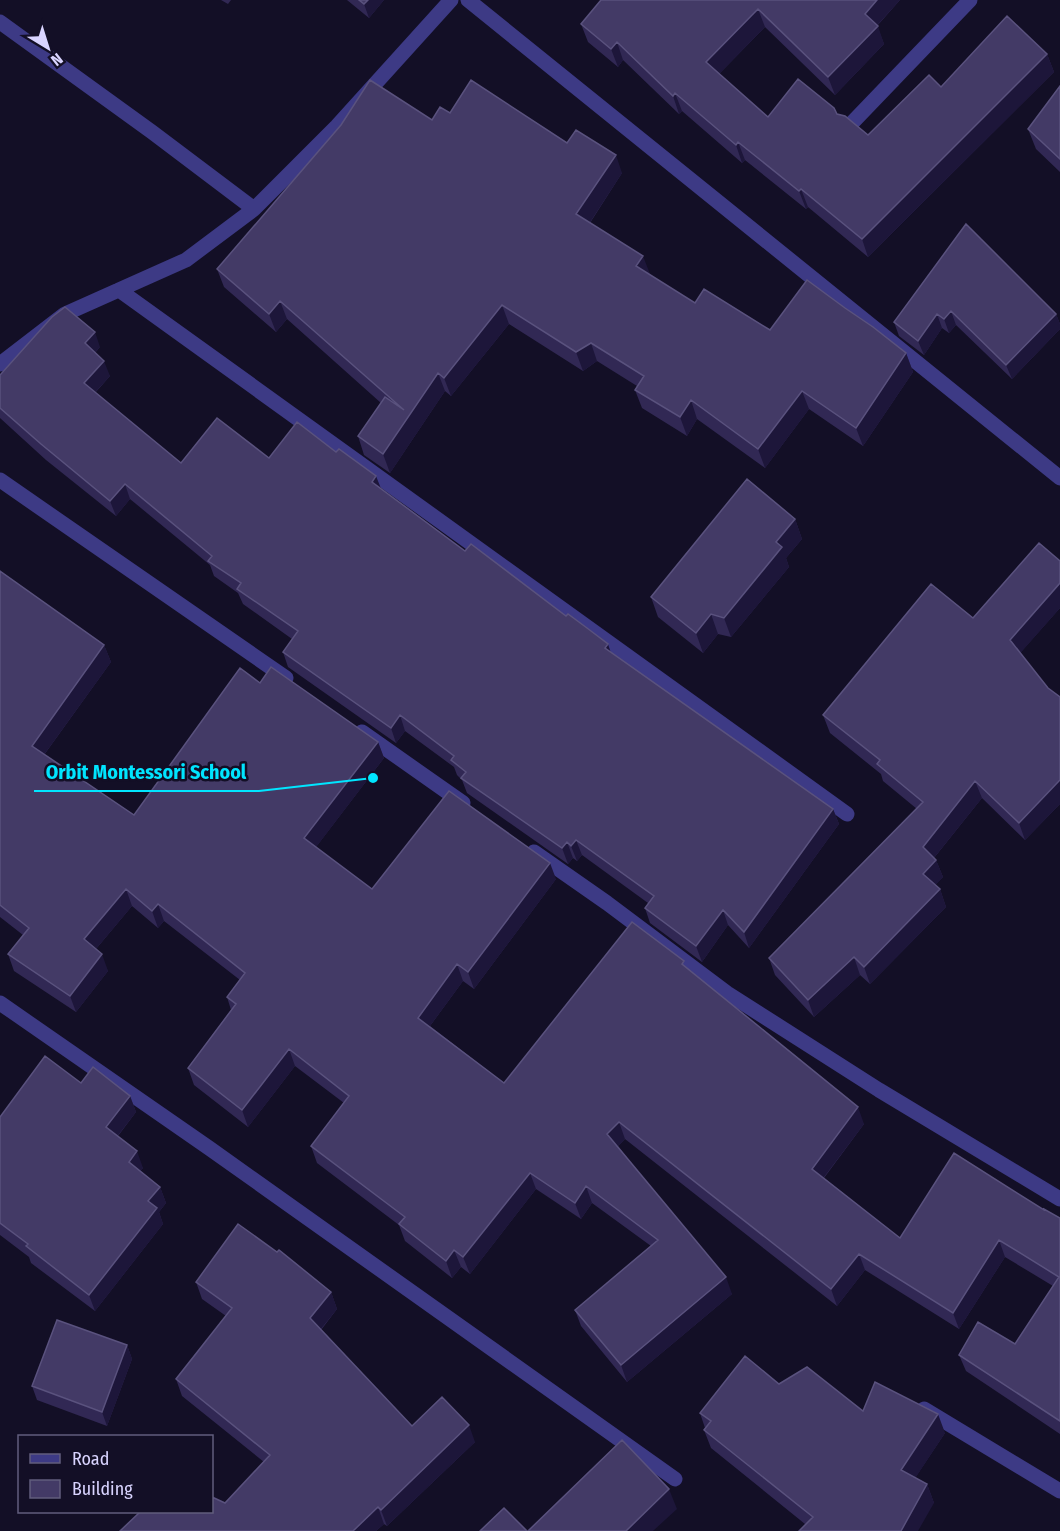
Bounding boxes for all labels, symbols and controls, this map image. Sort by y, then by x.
north arrow [18,18,78,78]
text: N [47,49,67,70]
callout: Orbit Montessori School [34,753,259,791]
text: Orbit Montessori School [46,760,247,784]
legend [18,1435,213,1513]
text: Road [72,1448,109,1470]
text: Building [72,1478,133,1500]

